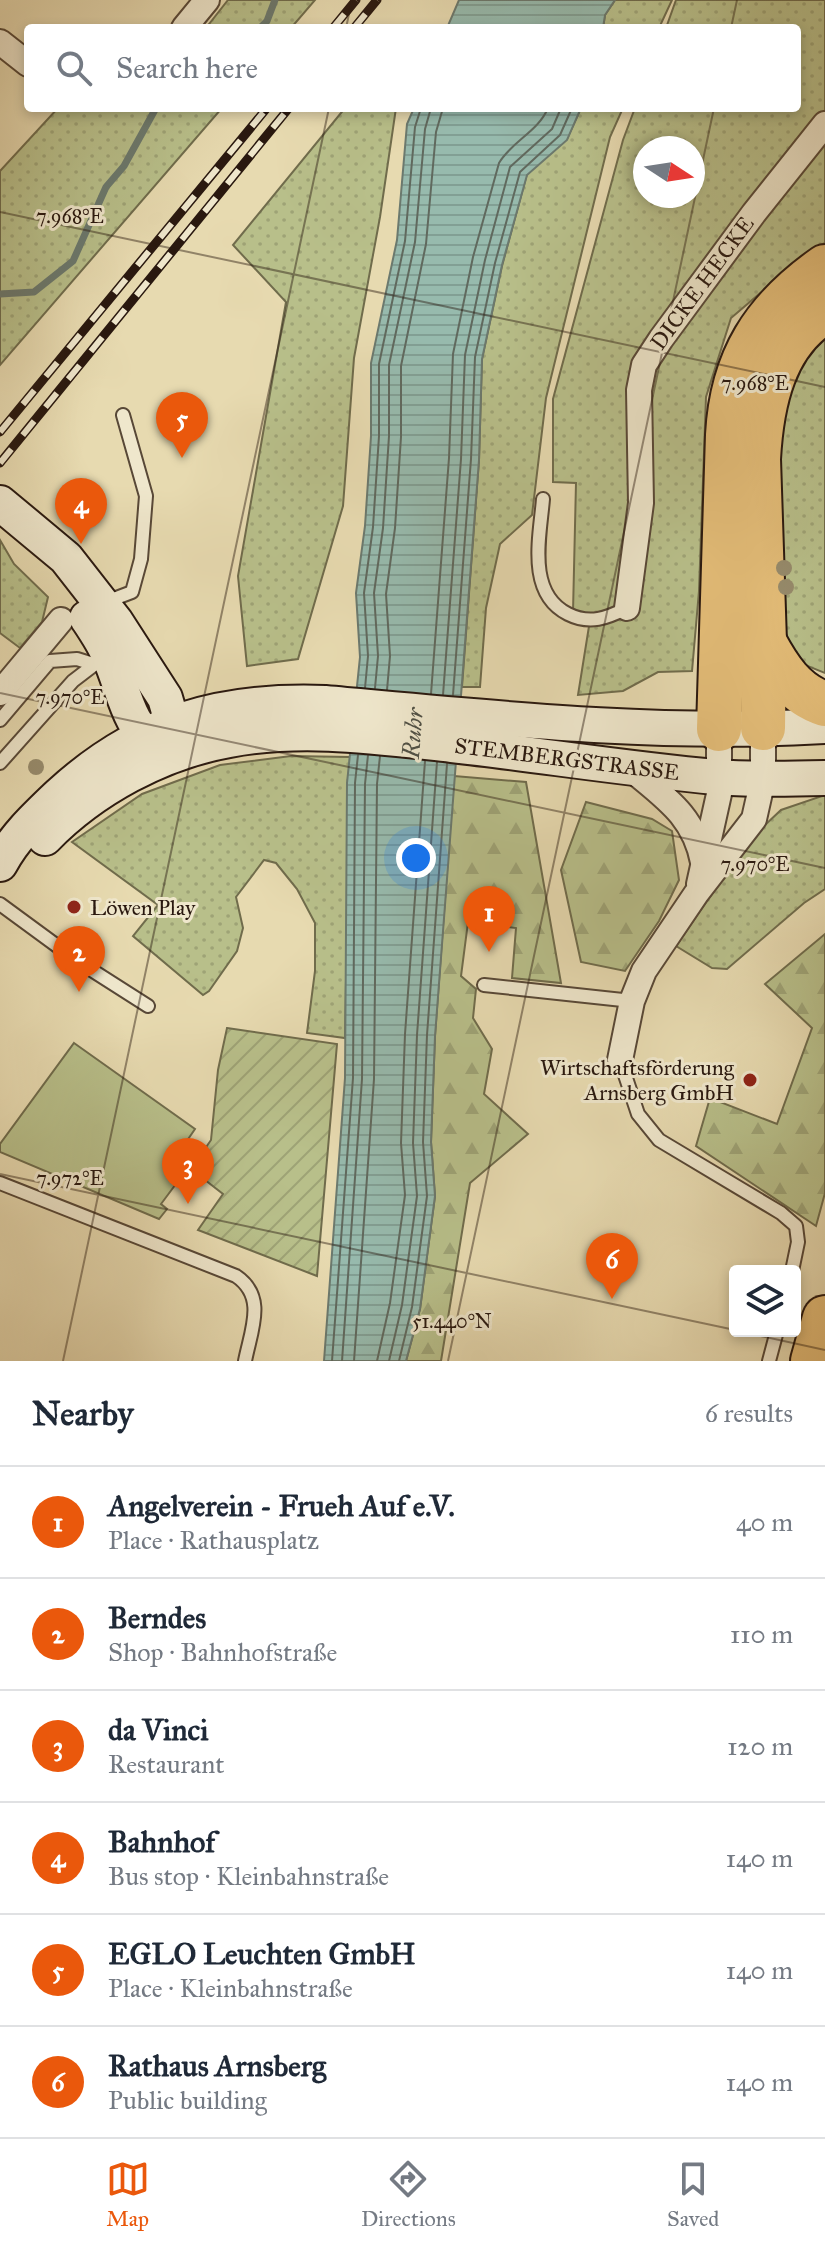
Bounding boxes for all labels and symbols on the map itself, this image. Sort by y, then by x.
north arrow [633,136,705,208]
text: 7.968°E [36,204,104,228]
street label: DICKE HECKE [645,211,760,355]
text: 7.968°E [721,371,789,395]
pin: 5 [156,392,208,458]
pin: 4 [55,478,107,544]
text: 7.970°E [35,685,105,709]
water label: Ruhr [396,705,430,761]
street label: STEMBERGSTRASSE [453,732,681,786]
your location [396,838,436,878]
text: 7.970°E [720,852,790,876]
pin: 1 [463,886,515,952]
place label: Löwen Play [90,894,196,921]
marker: Löwen Play [65,898,83,916]
pin: 2 [53,926,105,992]
place label: Wirtschaftsförderung Arnsberg GmbH [540,1054,735,1106]
marker: Wirtschaftsförderung Arnsberg GmbH [741,1071,759,1089]
pin: 3 [162,1138,214,1204]
text: 7.972°E [36,1166,104,1190]
pin: 6 [586,1233,638,1299]
text: 51.440°N [412,1309,492,1333]

